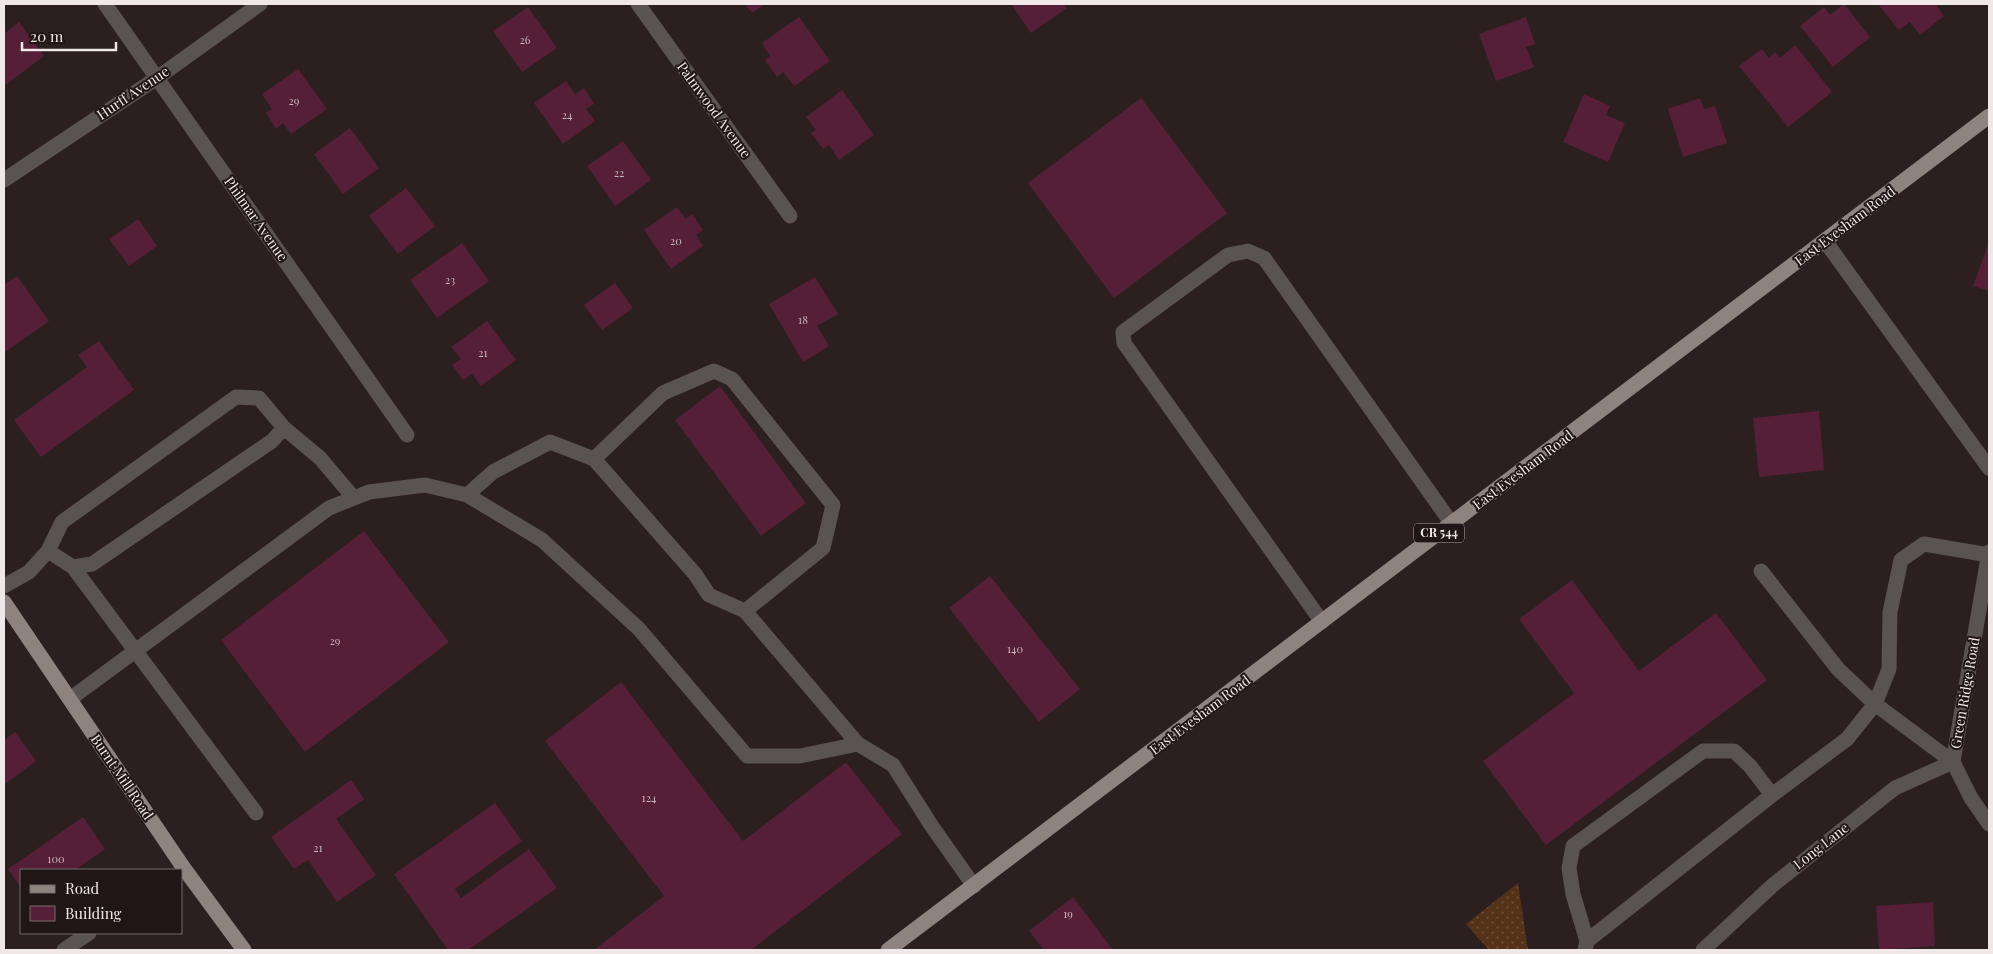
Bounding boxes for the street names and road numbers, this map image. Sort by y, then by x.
street label: Palmwood Avenue [673,58,756,162]
street label: Hurff Avenue [93,61,172,124]
street label: Philmar Avenue [220,173,293,265]
street label: East Evesham Road [1790,181,1899,270]
street label: East Evesham Road [1468,425,1577,514]
road number: CR 544 [1414,524,1464,542]
street label: Green Ridge Road [1945,636,1984,750]
street label: East Evesham Road [1145,670,1254,759]
street label: Burnt Mill Road [87,730,158,823]
street label: Long Lane [1789,818,1852,873]

